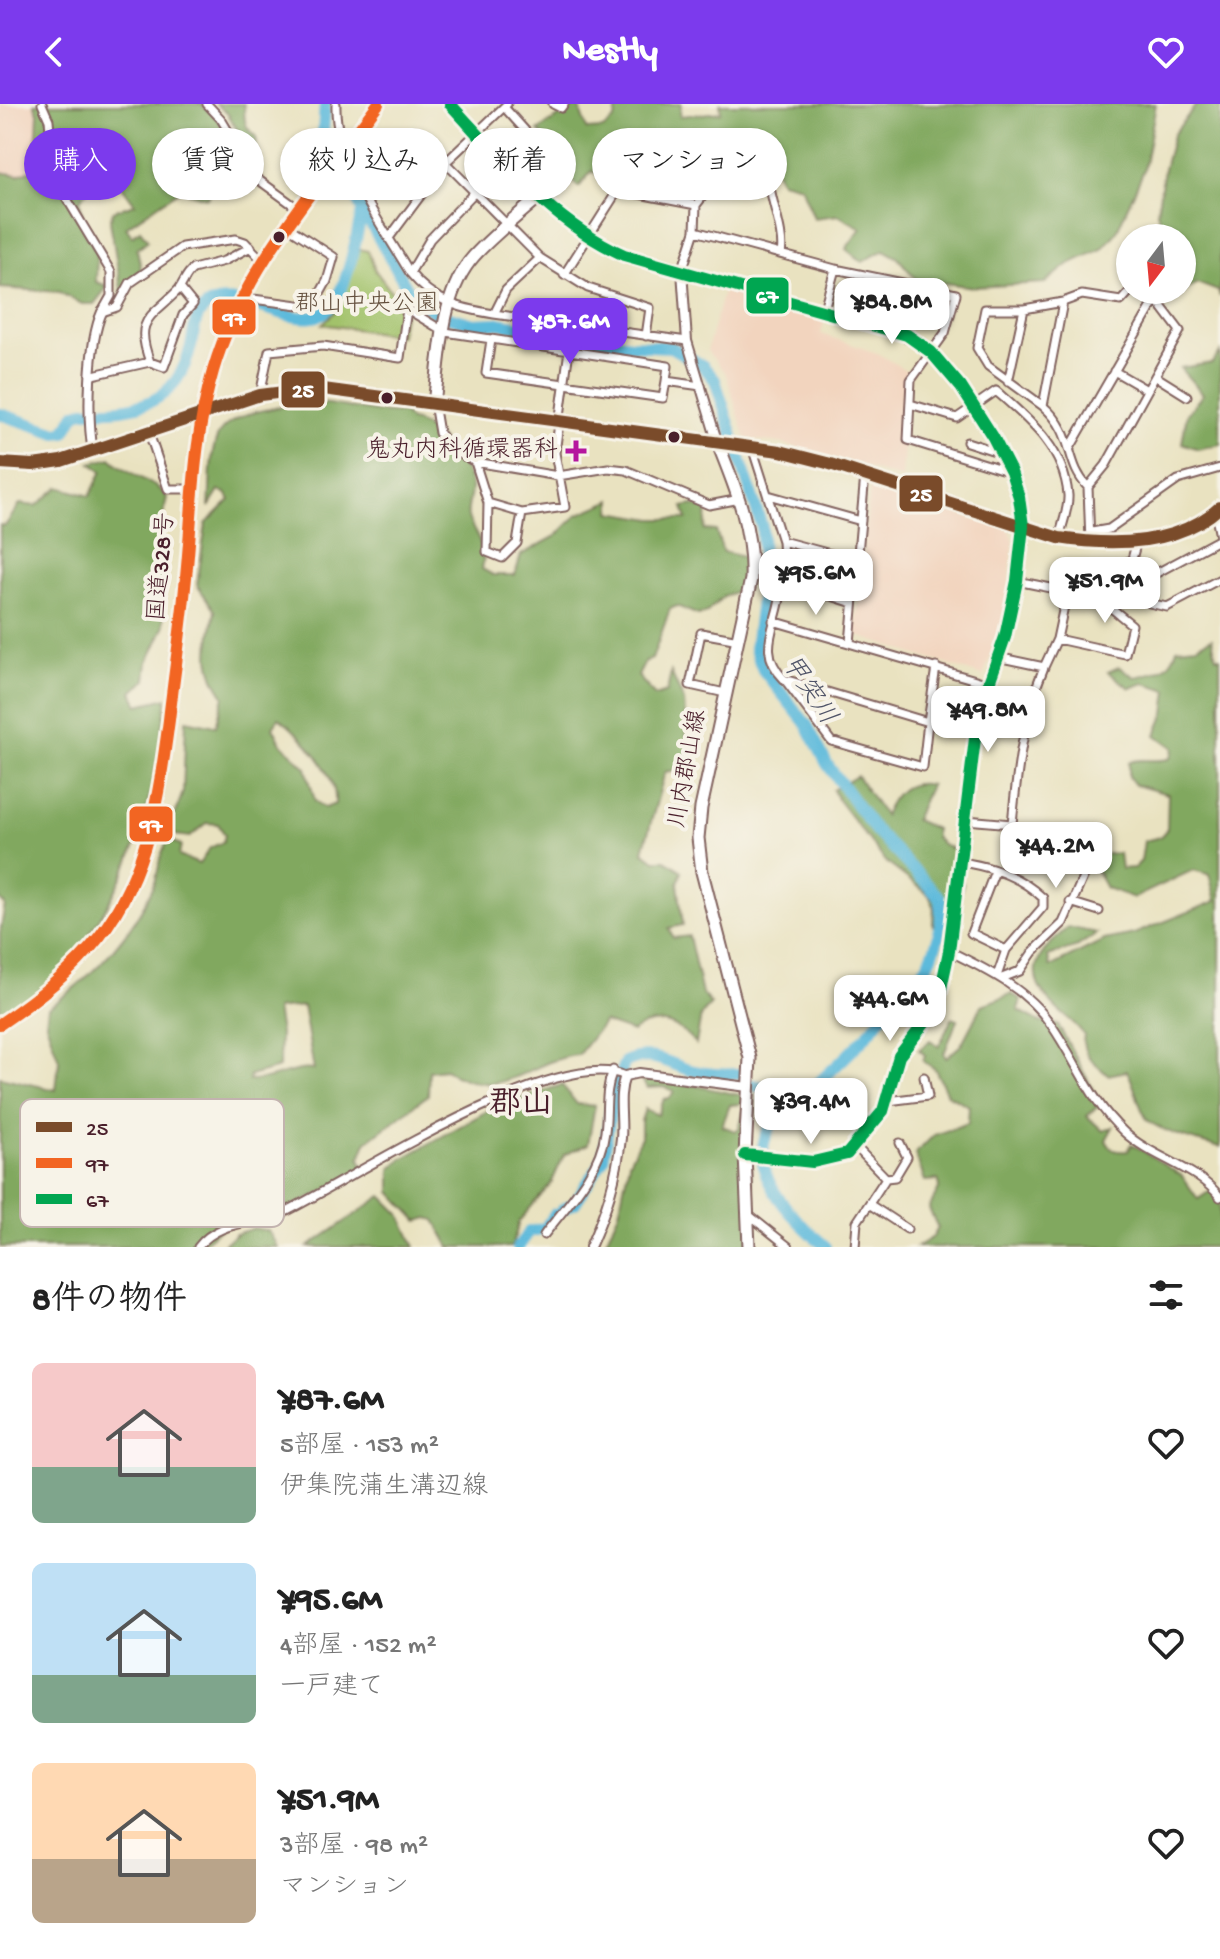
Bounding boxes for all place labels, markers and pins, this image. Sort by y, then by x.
unlabelled marker [271,229,287,245]
pin: ¥84.8M [827,278,957,346]
pin: ¥87.6M [505,298,635,366]
unlabelled marker [379,390,395,406]
unlabelled marker [666,429,682,445]
place label: 鬼丸内科循環器科 [366,436,558,466]
marker: 鬼丸内科循環器科 [565,440,587,462]
pin: ¥95.6M [751,549,881,617]
pin: ¥51.9M [1040,557,1170,625]
pin: ¥49.8M [923,686,1053,754]
pin: ¥44.2M [991,822,1121,890]
pin: ¥44.6M [825,975,955,1043]
pin: ¥39.4M [746,1078,876,1146]

